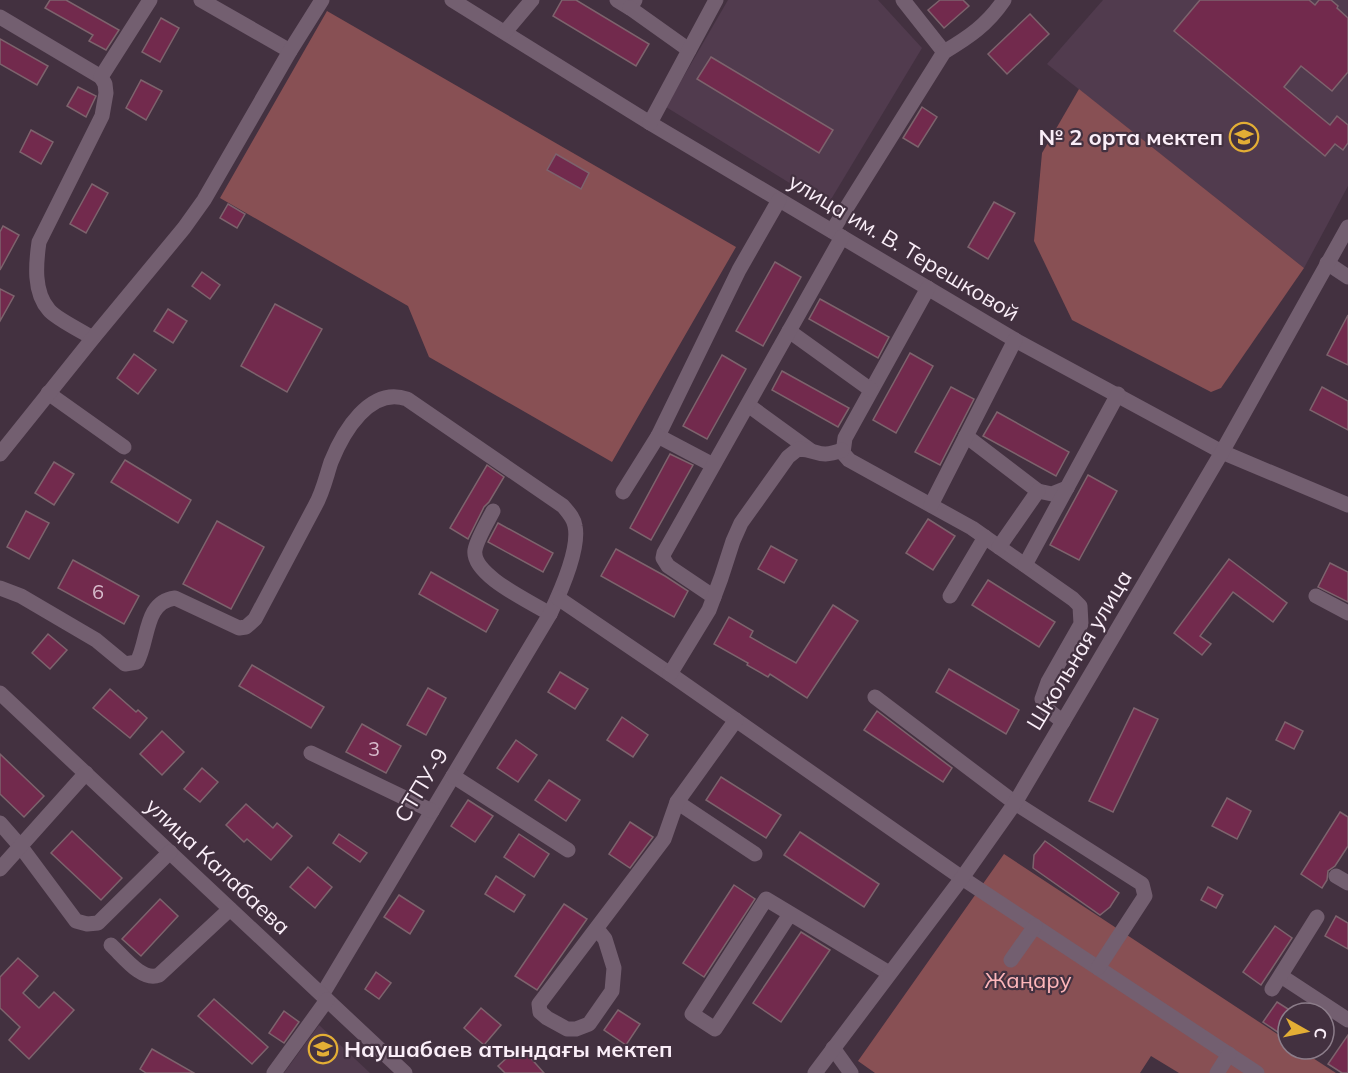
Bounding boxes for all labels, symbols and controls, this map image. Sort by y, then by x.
school or university icon: № 2 орта мектеп [1228,121,1260,153]
place label: № 2 орта мектеп [1039,123,1223,151]
street label: улица им. В. Терешковой [784,167,1024,327]
street label: Школьная улица [1020,565,1138,735]
house number: 6 [92,579,104,604]
house number: 3 [368,736,380,761]
street label: СТПУ-9 [388,743,454,827]
street label: улица Калабаева [140,792,296,940]
park label: Жаңару [984,966,1072,994]
north arrow [1276,1001,1336,1061]
text: С [1310,1026,1332,1040]
school or university icon: Наушабаев атындағы мектеп [307,1033,339,1065]
place label: Наушабаев атындағы мектеп [344,1035,673,1063]

